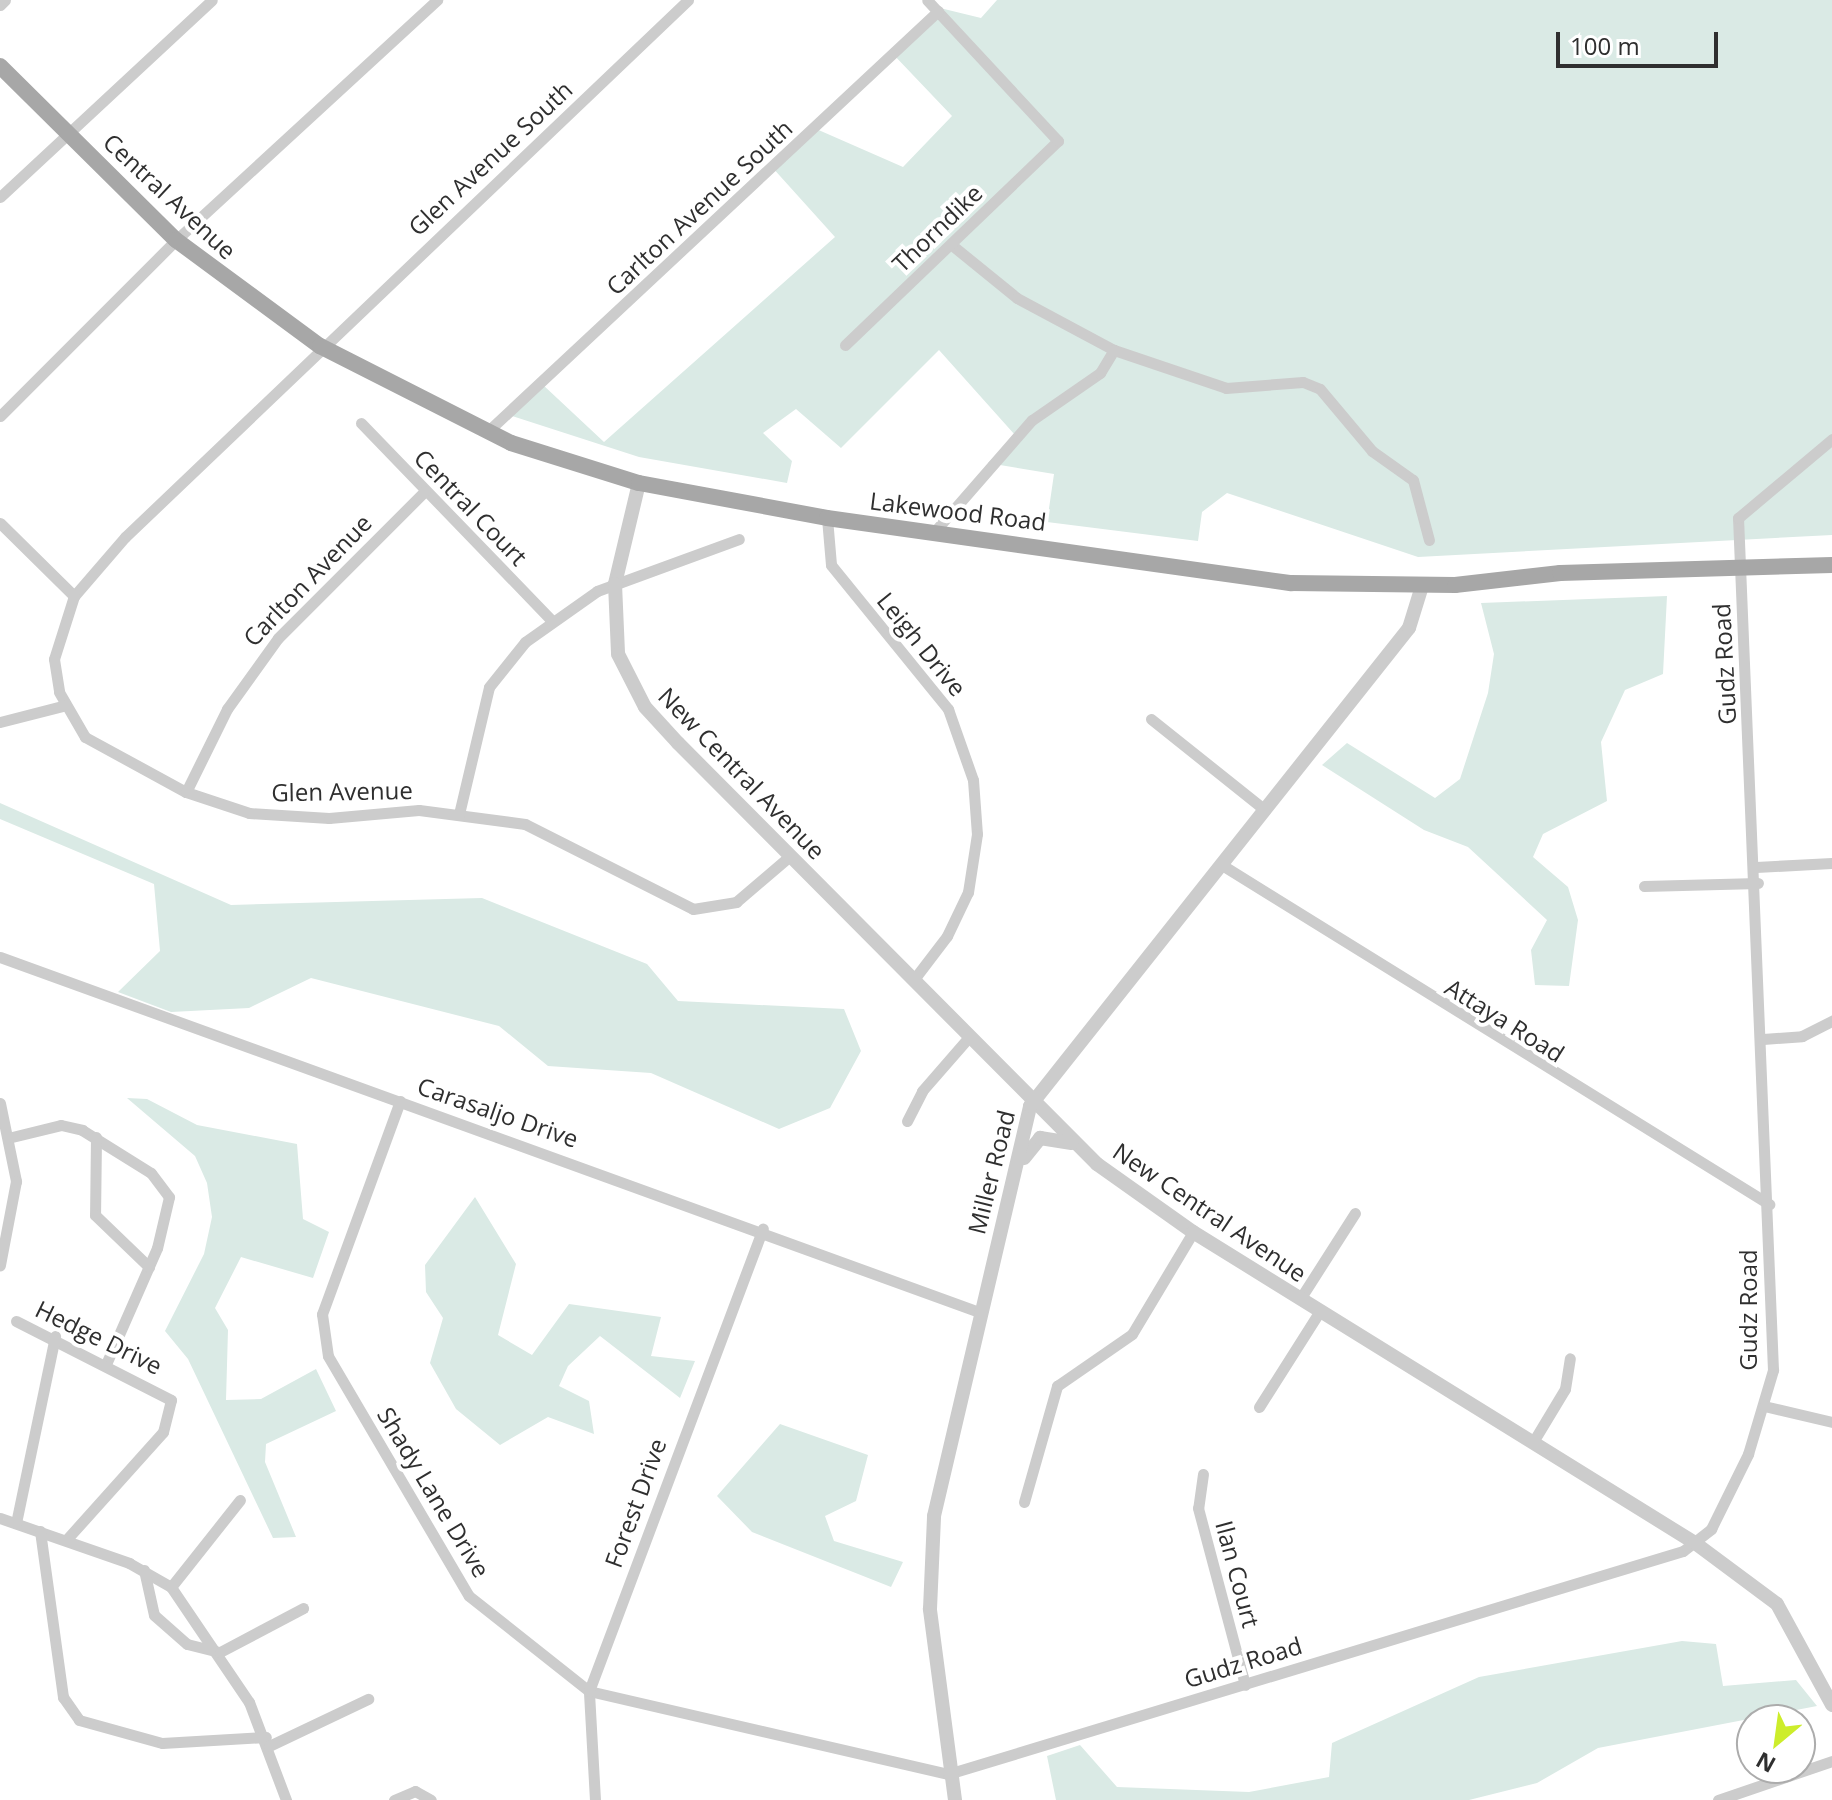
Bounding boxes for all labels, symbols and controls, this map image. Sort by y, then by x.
scale bar [1560,16,1722,66]
text: 100 m [1570,29,1640,62]
street label: Glen Avenue South [402,75,578,241]
street label: Carlton Avenue South [600,113,798,301]
street label: Central Avenue [98,127,242,265]
street label: Thorndike [886,178,988,278]
street label: Central Court [409,443,533,571]
street label: Lakewood Road [868,486,1048,536]
street label: Carlton Avenue [237,508,377,652]
street label: Leigh Drive [872,586,972,702]
street label: Gudz Road [1706,603,1742,725]
street label: New Central Avenue [653,681,831,865]
street label: Glen Avenue [271,775,413,807]
street label: Attaya Road [1440,972,1570,1068]
street label: Carasaljo Drive [414,1071,582,1153]
street label: Miller Road [962,1107,1020,1237]
street label: New Central Avenue [1108,1137,1312,1287]
street label: Gudz Road [1734,1249,1762,1371]
street label: Hedge Drive [31,1294,167,1380]
street label: Shady Lane Drive [372,1402,496,1582]
street label: Forest Drive [598,1435,672,1571]
street label: Ilan Court [1210,1517,1266,1631]
street label: Gudz Road [1181,1630,1305,1694]
north arrow [1736,1704,1816,1784]
text: N [1750,1746,1780,1781]

